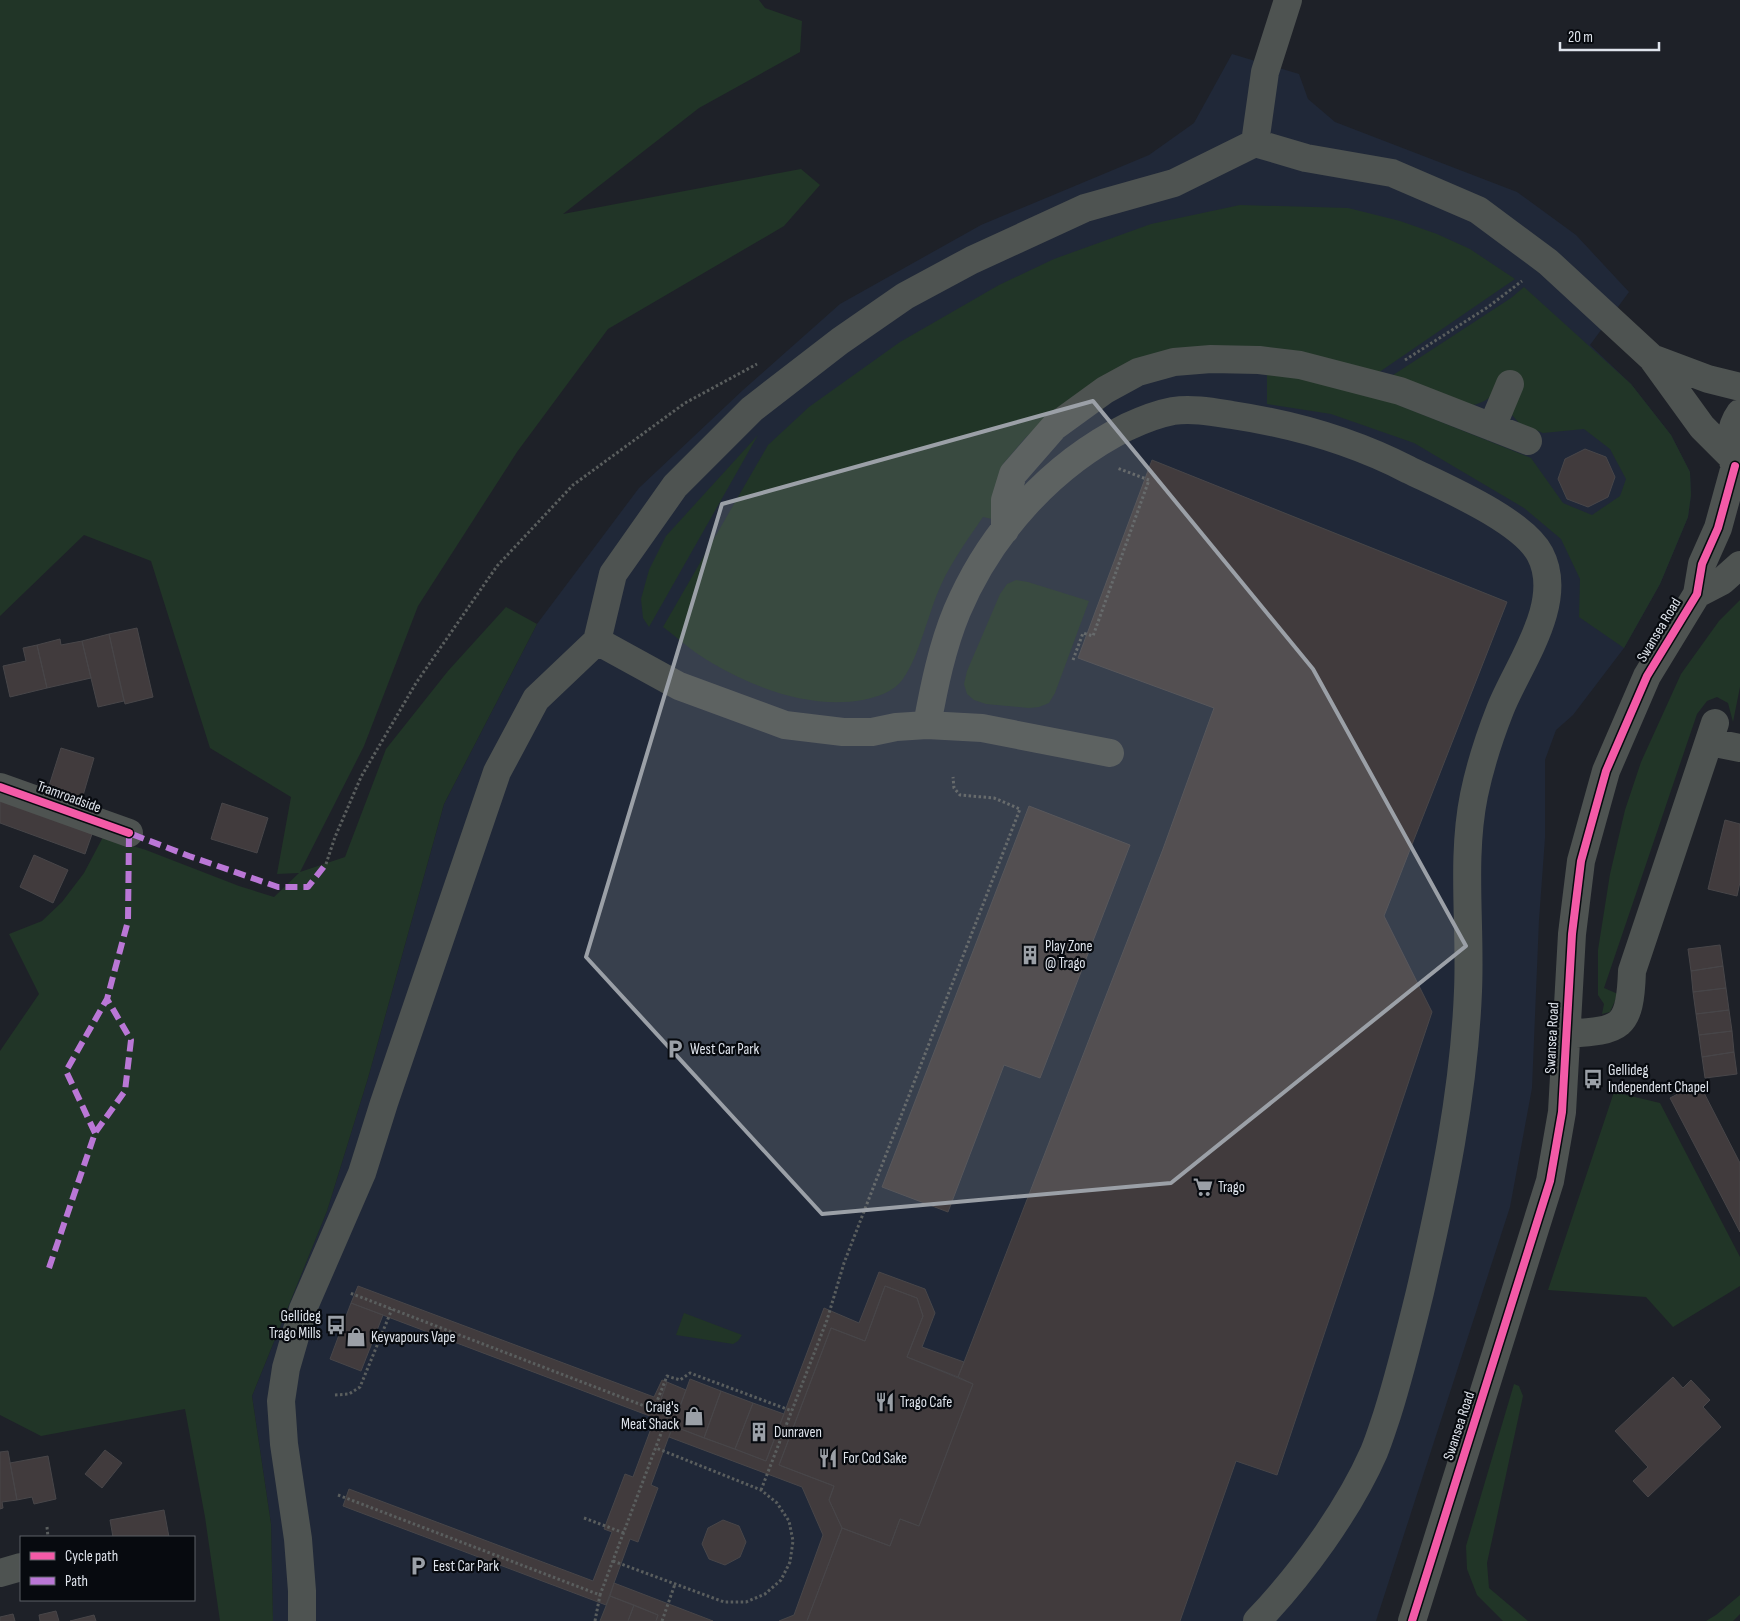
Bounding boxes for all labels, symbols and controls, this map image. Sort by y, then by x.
scale bar [1560,20,1659,52]
text: 20 m [1568,28,1593,47]
street label: Swansea Road [1632,595,1686,665]
street label: Tramroadside [34,777,104,817]
place label: Play Zone @ Trago [1045,937,1093,973]
building icon: Play Zone @ Trago [1019,944,1041,966]
street label: Swansea Road [1541,1002,1563,1074]
parking icon: West Car Park [664,1038,686,1060]
place label: West Car Park [690,1040,760,1059]
place label: Gellideg Independent Chapel [1608,1061,1709,1097]
bus stop icon: Gellideg Independent Chapel [1582,1068,1604,1090]
supermarket icon: Trago [1192,1176,1214,1198]
place label: Trago [1218,1178,1245,1197]
place label: Gellideg Trago Mills [269,1307,321,1343]
bus stop icon: Gellideg Trago Mills [325,1314,347,1336]
shop icon: Keyvapours Vape [345,1326,367,1348]
place label: Keyvapours Vape [371,1328,455,1347]
street label: Swansea Road [1439,1389,1479,1463]
restaurant icon: Trago Cafe [874,1391,896,1413]
place label: Trago Cafe [900,1393,952,1412]
place label: Craig's Meat Shack [621,1398,679,1434]
shop icon: Craig's Meat Shack [683,1405,705,1427]
building icon: Dunraven [748,1421,770,1443]
place label: Dunraven [774,1423,822,1442]
restaurant icon: For Cod Sake [817,1447,839,1469]
place label: For Cod Sake [843,1449,907,1468]
legend [20,1536,195,1601]
text: Cycle path [65,1547,118,1566]
parking icon: Eest Car Park [407,1555,429,1577]
place label: Eest Car Park [433,1557,499,1576]
text: Path [65,1572,88,1591]

